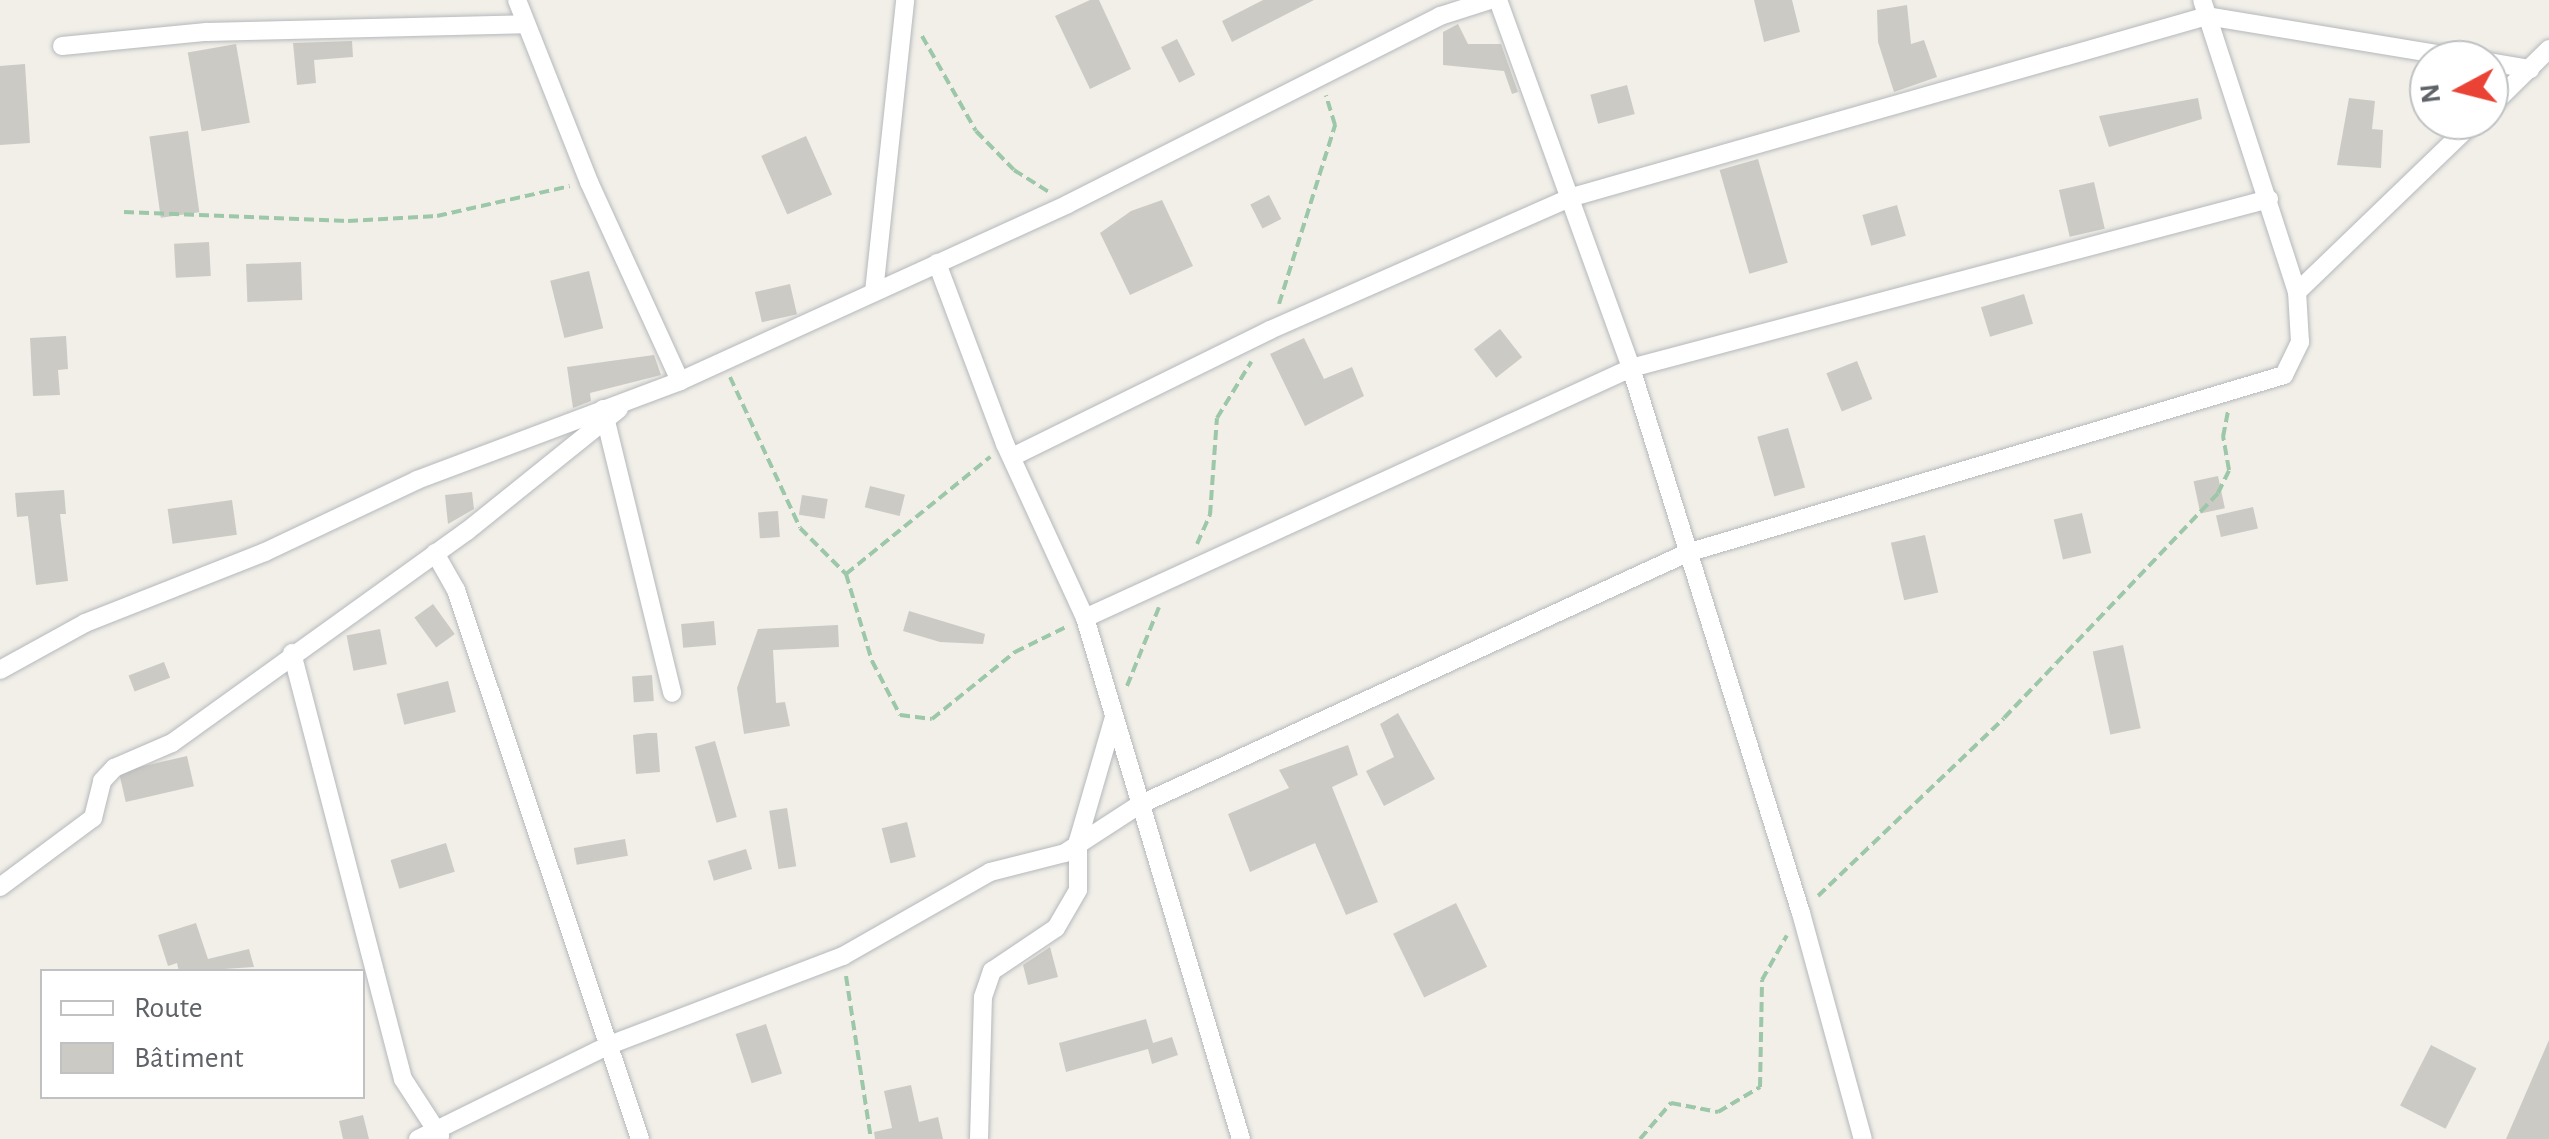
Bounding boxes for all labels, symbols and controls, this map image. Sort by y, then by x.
north arrow [2409,40,2509,140]
text: N [2416,82,2446,105]
legend [40,969,365,1099]
text: Route [134,993,203,1023]
text: Bâtiment [134,1043,244,1073]

